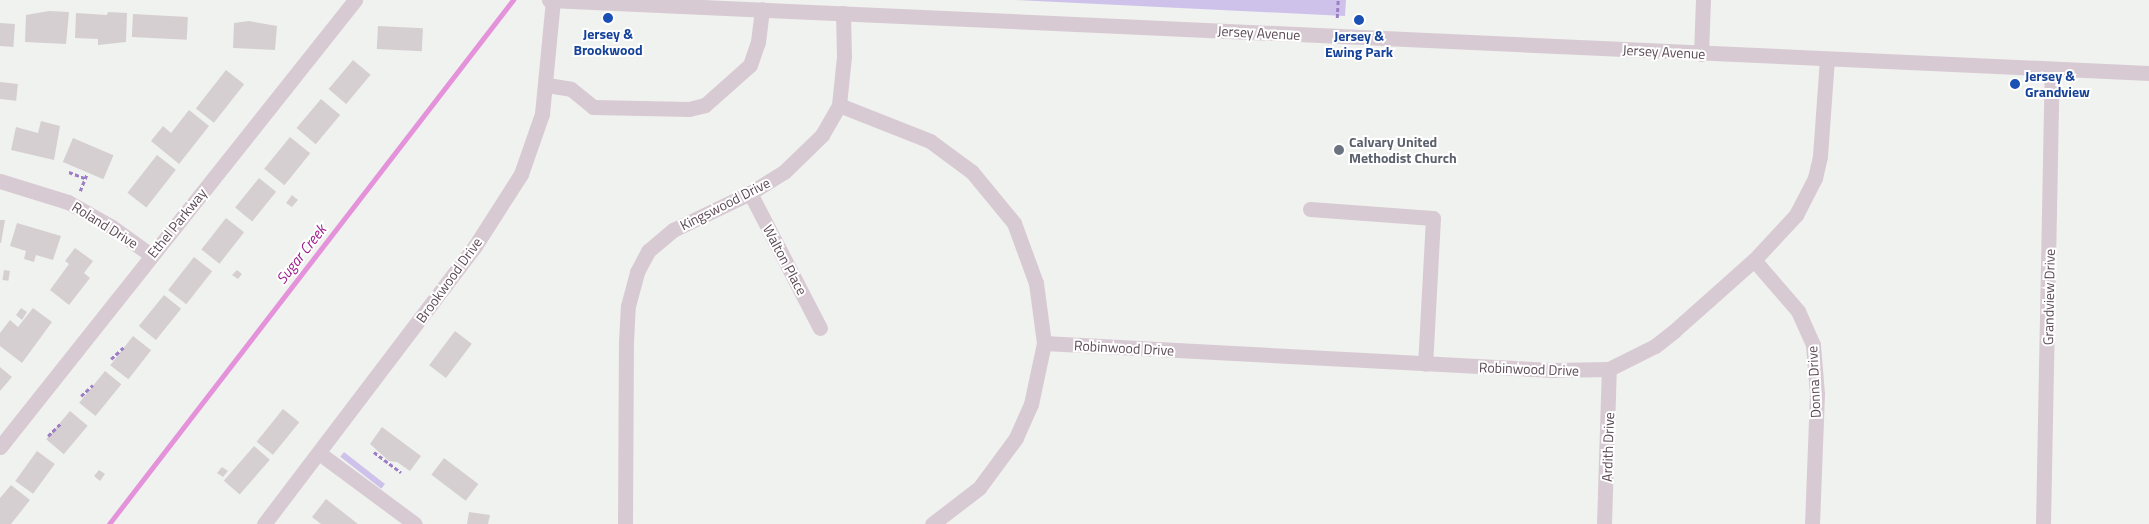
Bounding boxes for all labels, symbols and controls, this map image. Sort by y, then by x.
marker: Jersey & Brookwood [602,12,614,24]
marker: Jersey & Ewing Park [1353,14,1365,26]
street label: Jersey Avenue [1217,22,1301,44]
place label: Jersey & Brookwood [573,26,643,58]
place label: Jersey & Ewing Park [1325,28,1393,60]
street label: Jersey Avenue [1622,41,1706,63]
place label: Jersey & Grandview [2025,68,2090,100]
marker: Jersey & Grandview [2009,78,2021,90]
place label: Calvary United Methodist Church [1349,134,1457,166]
marker: Calvary United Methodist Church [1333,144,1345,156]
street label: Kingswood Drive [677,174,773,234]
street label: Ethel Parkway [144,185,210,261]
street label: Roland Drive [69,198,141,252]
water label: Sugar Creek [272,221,330,287]
street label: Walton Place [760,222,810,298]
street label: Brookwood Drive [412,234,486,326]
street label: Grandview Drive [2040,249,2058,345]
street label: Robinwood Drive [1074,337,1174,359]
street label: Donna Drive [1804,346,1824,418]
street label: Robinwood Drive [1479,359,1579,379]
street label: Ardith Drive [1598,412,1618,482]

